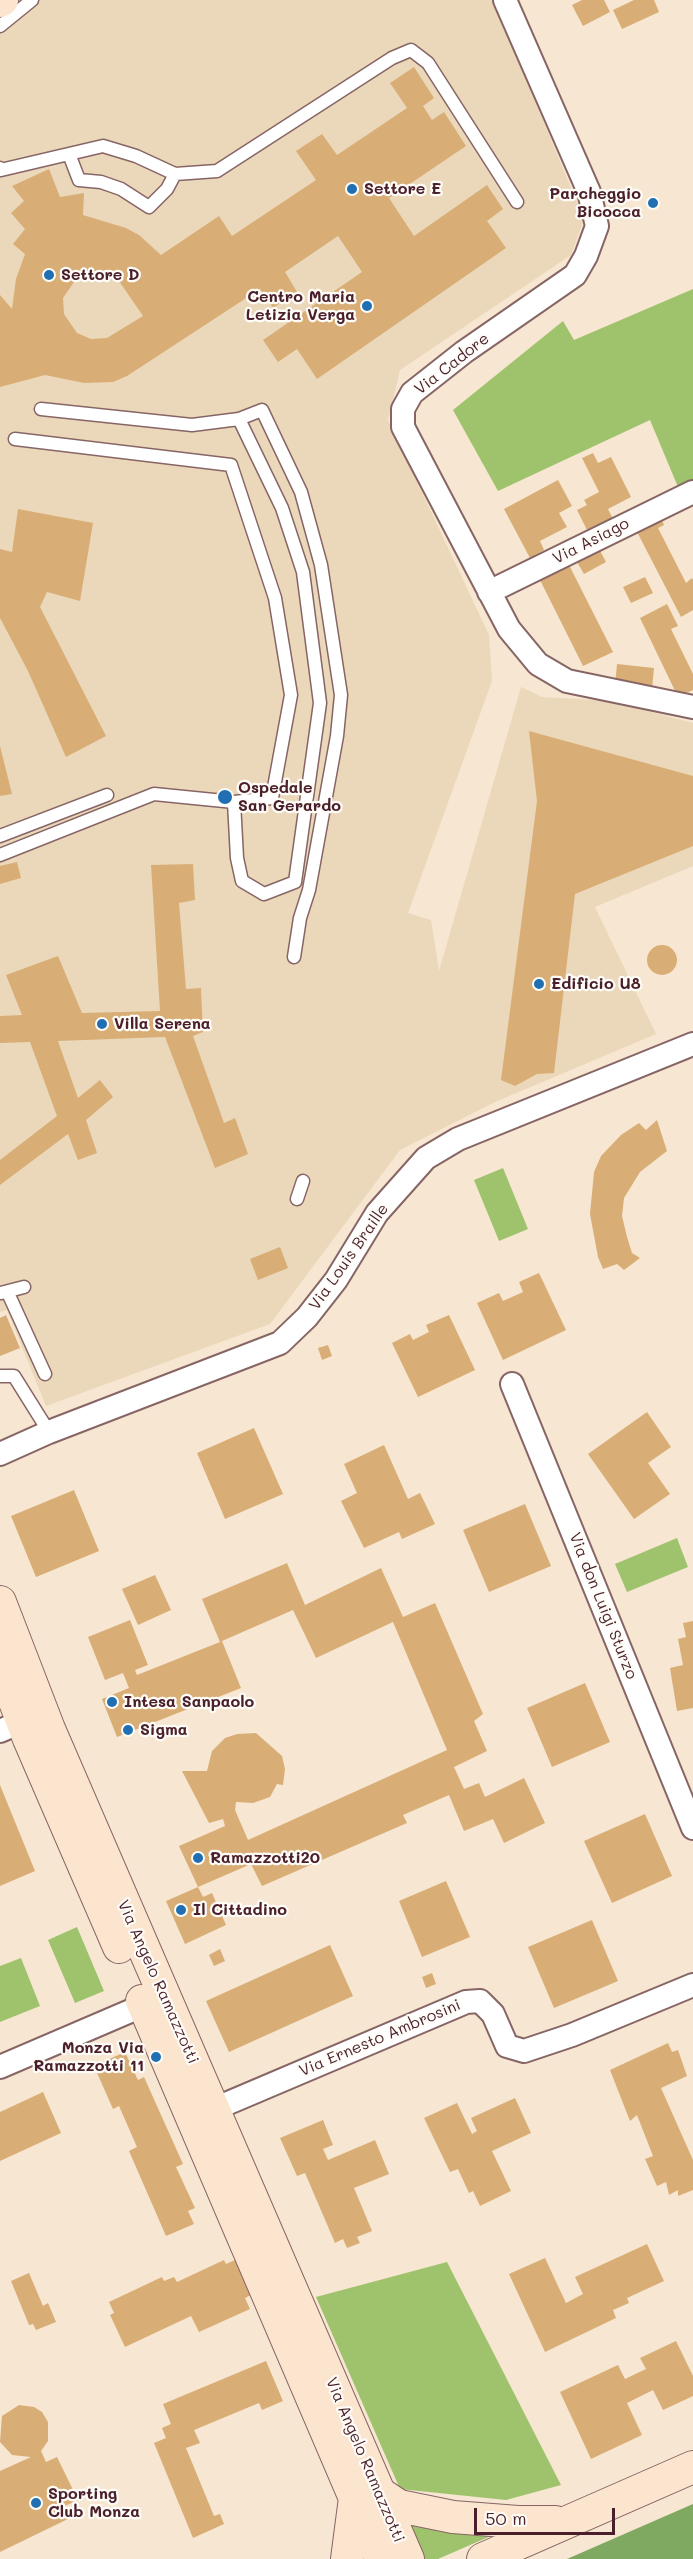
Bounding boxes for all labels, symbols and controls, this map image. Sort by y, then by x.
place label: Settore E [364,179,441,199]
marker: Settore E [345,182,359,196]
place label: Parcheggio Bicocca [549,184,641,222]
marker: Parcheggio Bicocca [646,196,660,210]
place label: Settore D [61,265,140,285]
marker: Settore D [42,268,56,282]
place label: Centro Maria Letizia Verga [246,287,355,325]
marker: Centro Maria Letizia Verga [360,299,374,313]
street label: Via Cadore [411,329,493,399]
street label: Via Asiago [550,514,632,568]
place label: Ospedale San Gerardo [238,778,341,816]
marker: Ospedale San Gerardo [216,788,234,806]
place label: Edificio U8 [551,974,641,994]
marker: Edificio U8 [532,977,546,991]
place label: Villa Serena [114,1014,211,1034]
marker: Villa Serena [95,1017,109,1031]
street label: Via Louis Braille [305,1200,393,1314]
street label: Via don Luigi Sturzo [565,1530,641,1682]
place label: Intesa Sanpaolo [124,1692,254,1712]
marker: Intesa Sanpaolo [105,1695,119,1709]
place label: Sigma [140,1720,187,1740]
marker: Sigma [121,1723,135,1737]
place label: Ramazzotti20 [210,1848,320,1868]
marker: Ramazzotti20 [191,1851,205,1865]
street label: Via Angelo Ramazzotti [113,1897,203,2067]
place label: Il Cittadino [193,1900,287,1920]
marker: Il Cittadino [174,1903,188,1917]
street label: Via Ernesto Ambrosini [296,1995,464,2081]
place label: Monza Via Ramazzotti 11 [33,2038,144,2076]
marker: Monza Via Ramazzotti 11 [149,2050,163,2064]
street label: Via Angelo Ramazzotti [322,2375,408,2545]
place label: Sporting Club Monza [48,2484,140,2522]
marker: Sporting Club Monza [29,2496,43,2510]
scale bar [477,2496,618,2534]
text: 50 m [485,2506,527,2530]

